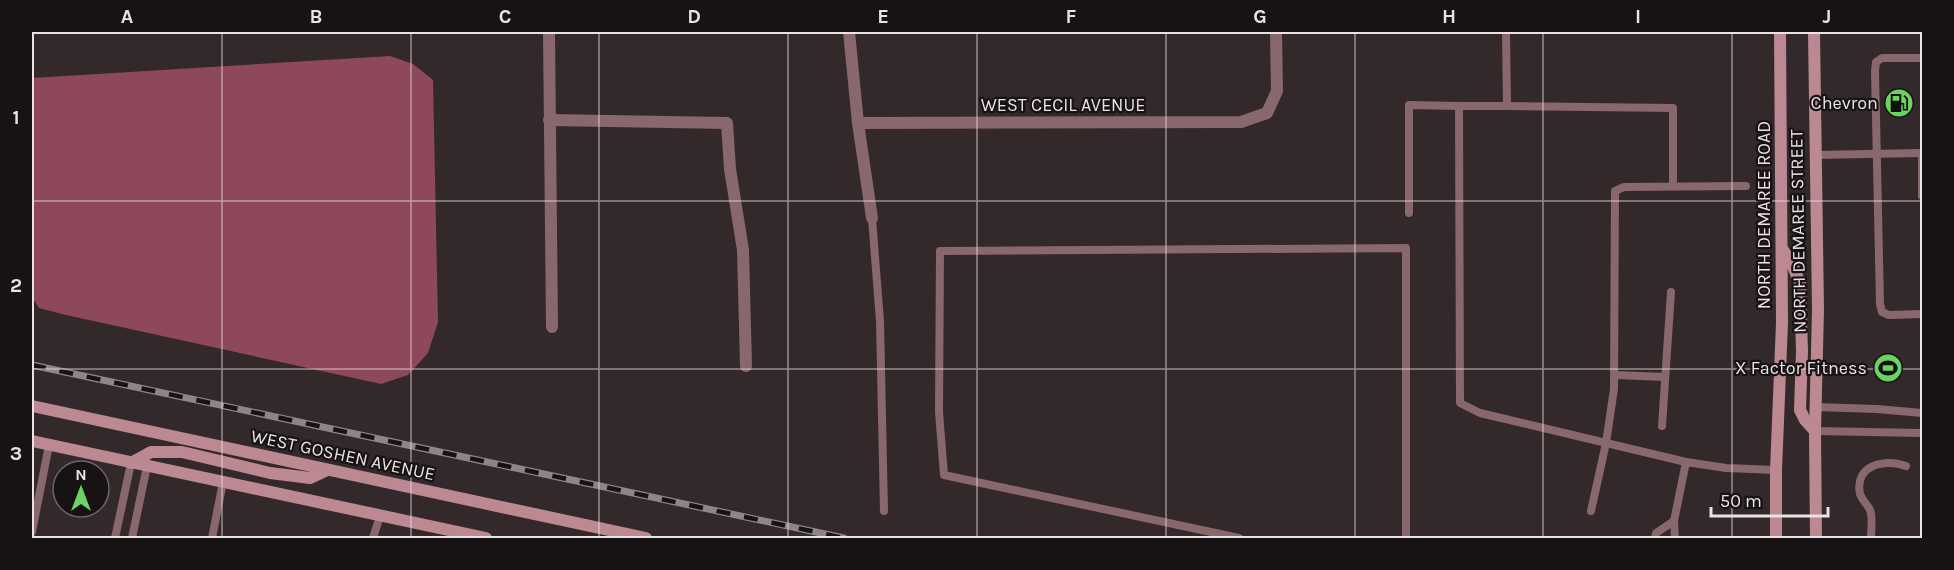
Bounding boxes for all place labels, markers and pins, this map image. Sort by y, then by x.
fuel station icon: Chevron [1883,87,1915,119]
place label: Chevron [1811,92,1878,114]
sports icon: X Factor Fitness [1872,352,1904,384]
place label: X Factor Fitness [1735,357,1867,379]

